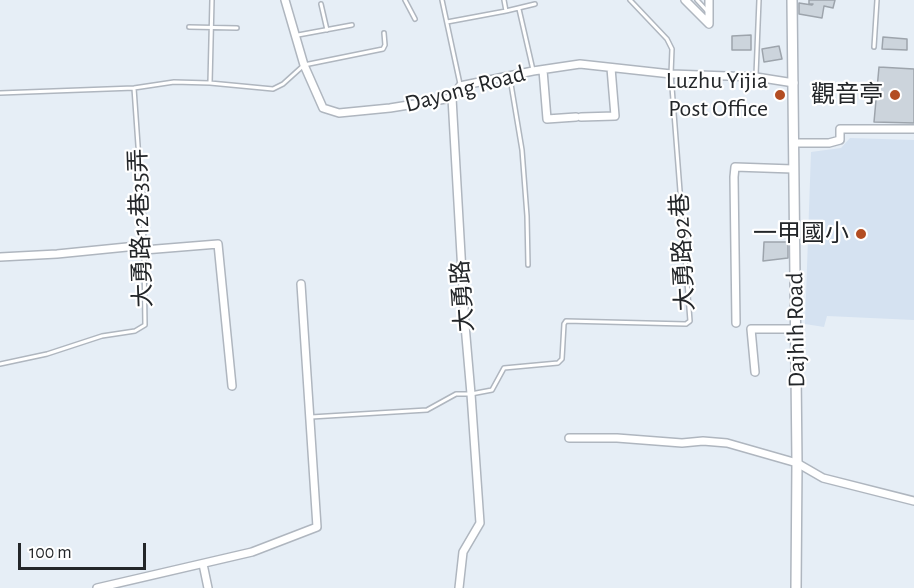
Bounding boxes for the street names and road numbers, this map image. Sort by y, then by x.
street label: Dayong Road [402,59,528,119]
street label: 大勇路12巷35弄 [124,148,158,308]
street label: 大勇路92巷 [666,192,700,312]
street label: 大勇路 [446,259,480,333]
street label: Dajhih Road [781,272,811,388]

